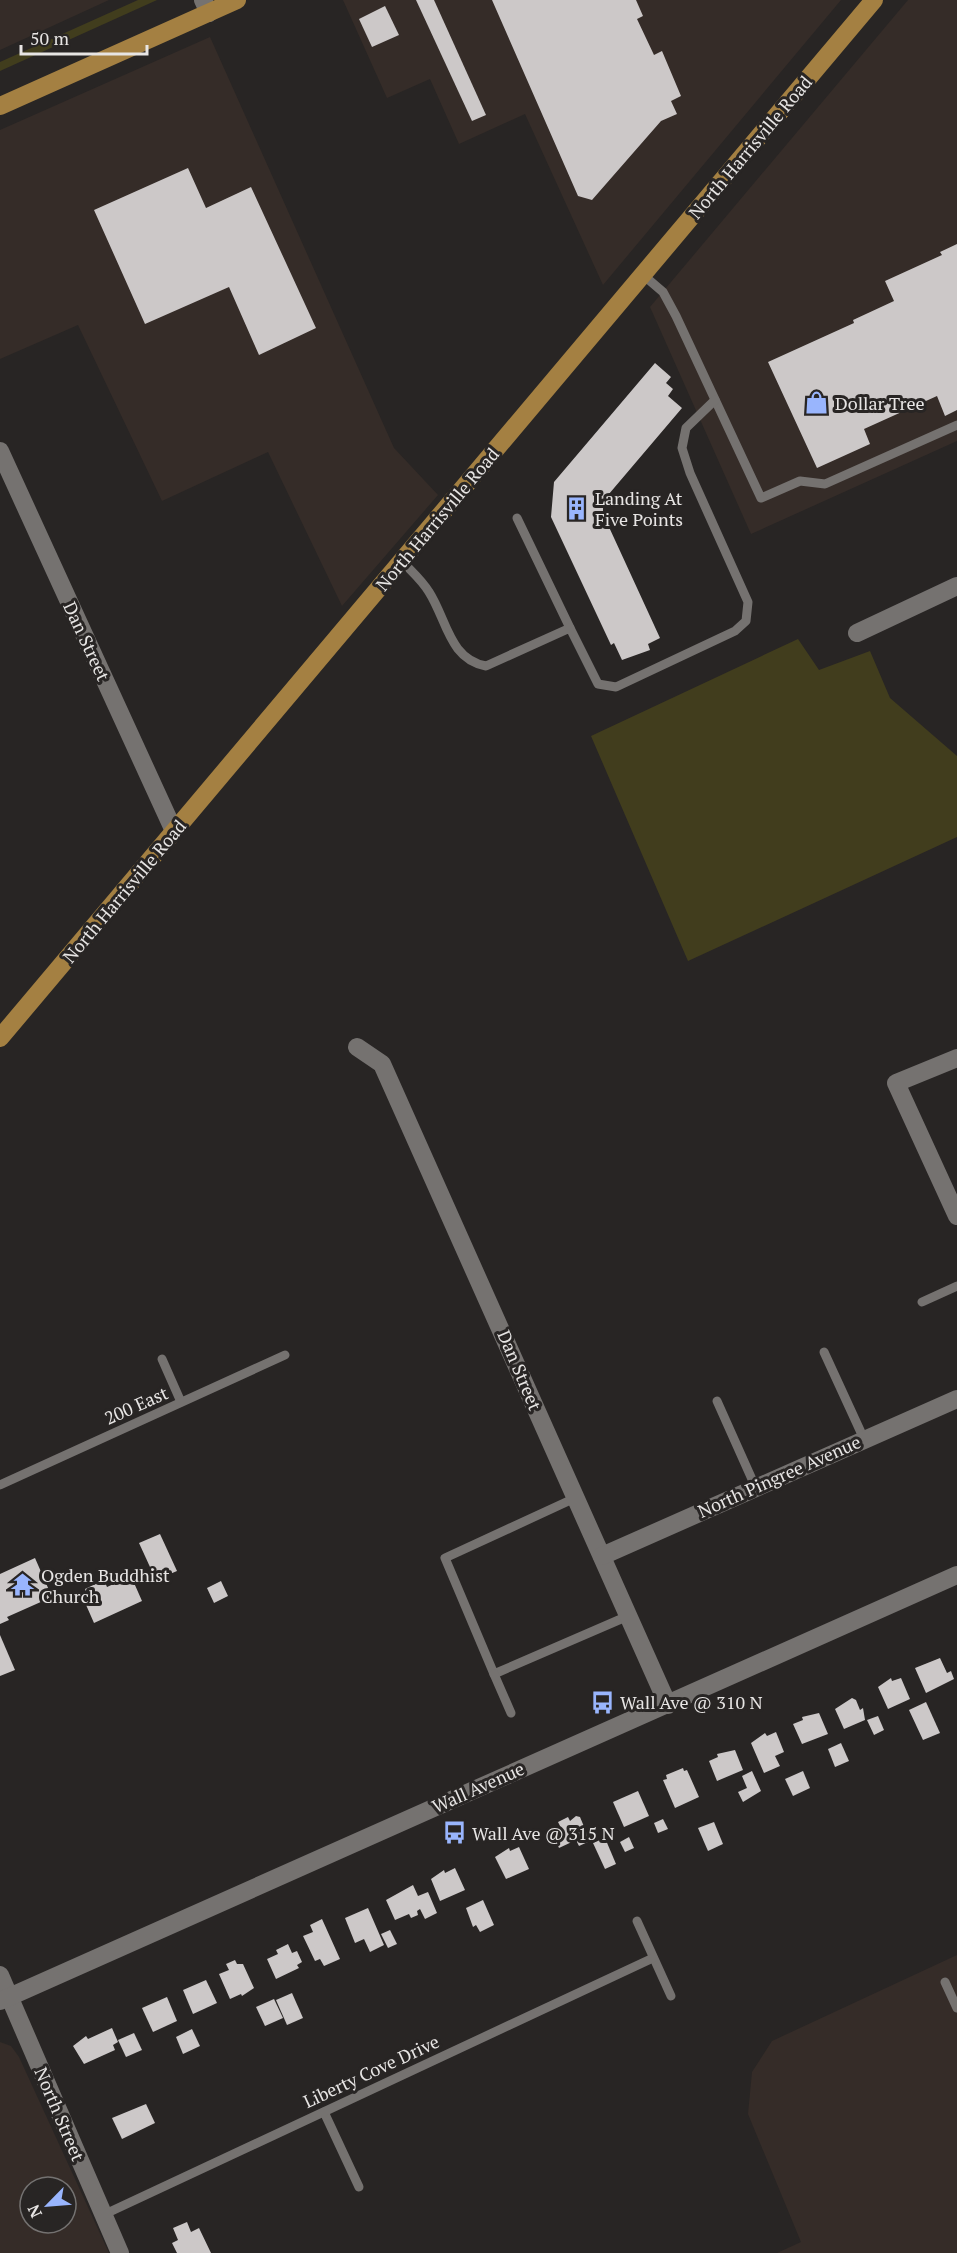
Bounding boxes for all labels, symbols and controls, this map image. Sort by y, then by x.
scale bar [21,18,147,56]
text: 50 m [30,26,70,50]
street label: North Harrisville Road [683,70,817,224]
shop icon: Dollar Tree [804,390,830,416]
place label: Dollar Tree [835,391,925,415]
street label: North Harrisville Road [370,442,504,596]
place label: Landing At Five Points [595,486,683,531]
building icon: Landing At Five Points [564,495,590,521]
street label: Dan Street [58,597,116,685]
street label: North Harrisville Road [57,814,191,968]
street label: Dan Street [492,1326,548,1414]
street label: 200 East [100,1380,172,1430]
street label: North Pingree Avenue [694,1429,864,1523]
place label: Ogden Buddhist Church [41,1563,170,1608]
temple icon: Ogden Buddhist Church [10,1572,36,1598]
bus stop icon: Wall Ave @ 310 N [589,1689,615,1715]
place label: Wall Ave @ 310 N [620,1690,763,1714]
street label: Wall Avenue [428,1756,528,1818]
bus stop icon: Wall Ave @ 315 N [441,1820,467,1846]
place label: Wall Ave @ 315 N [472,1821,615,1845]
street label: Liberty Cove Drive [299,2029,443,2113]
street label: North Street [29,2063,91,2165]
north arrow [18,2175,78,2235]
text: N [22,2201,47,2221]

